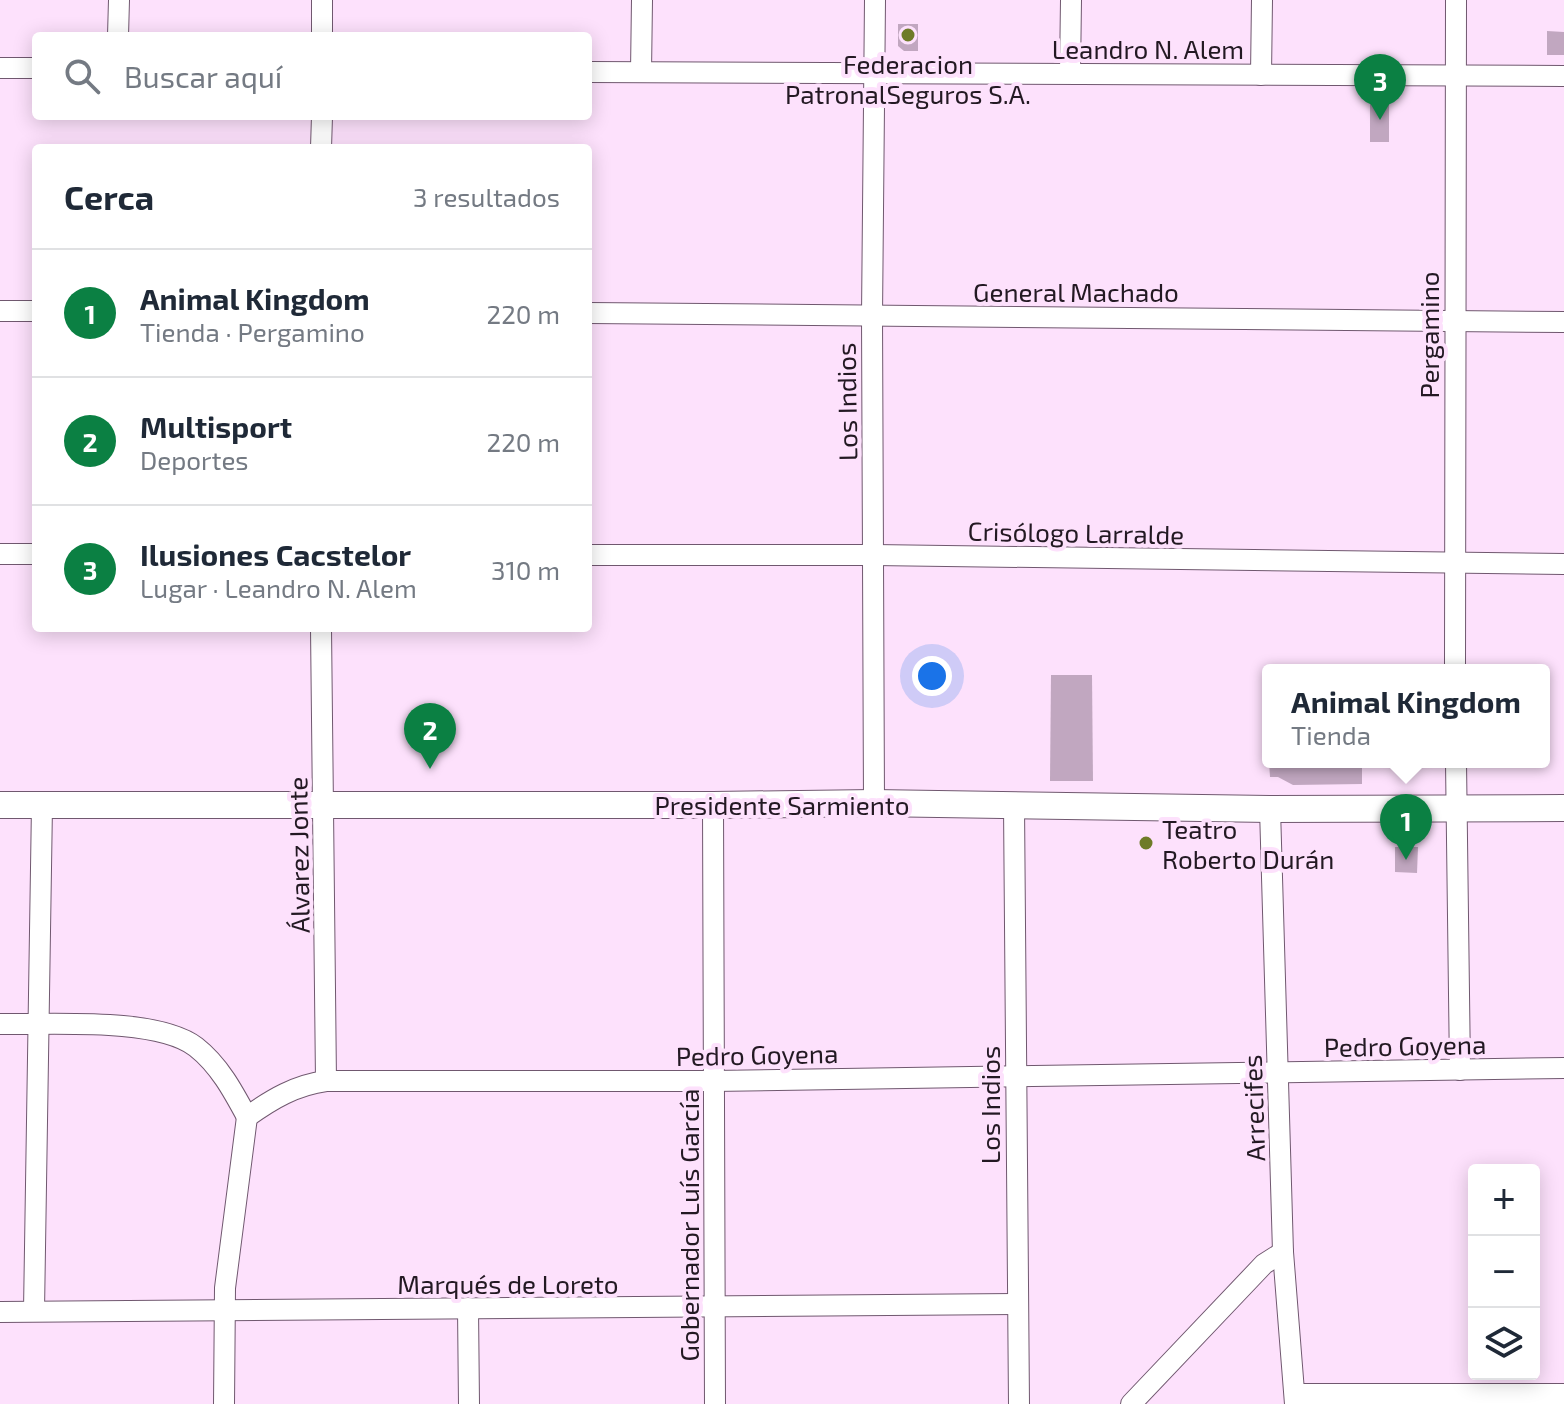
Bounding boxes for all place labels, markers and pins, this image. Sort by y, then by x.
marker: Federacion PatronalSeguros S.A. [899,26,917,44]
place label: Federacion PatronalSeguros S.A. [785,48,1031,109]
pin: 3 [1354,54,1406,120]
pin: 2 [404,703,456,769]
pin: 1 [1380,794,1432,860]
place label: Teatro Roberto Durán [1162,813,1334,874]
marker: Teatro Roberto Durán [1137,834,1155,852]

